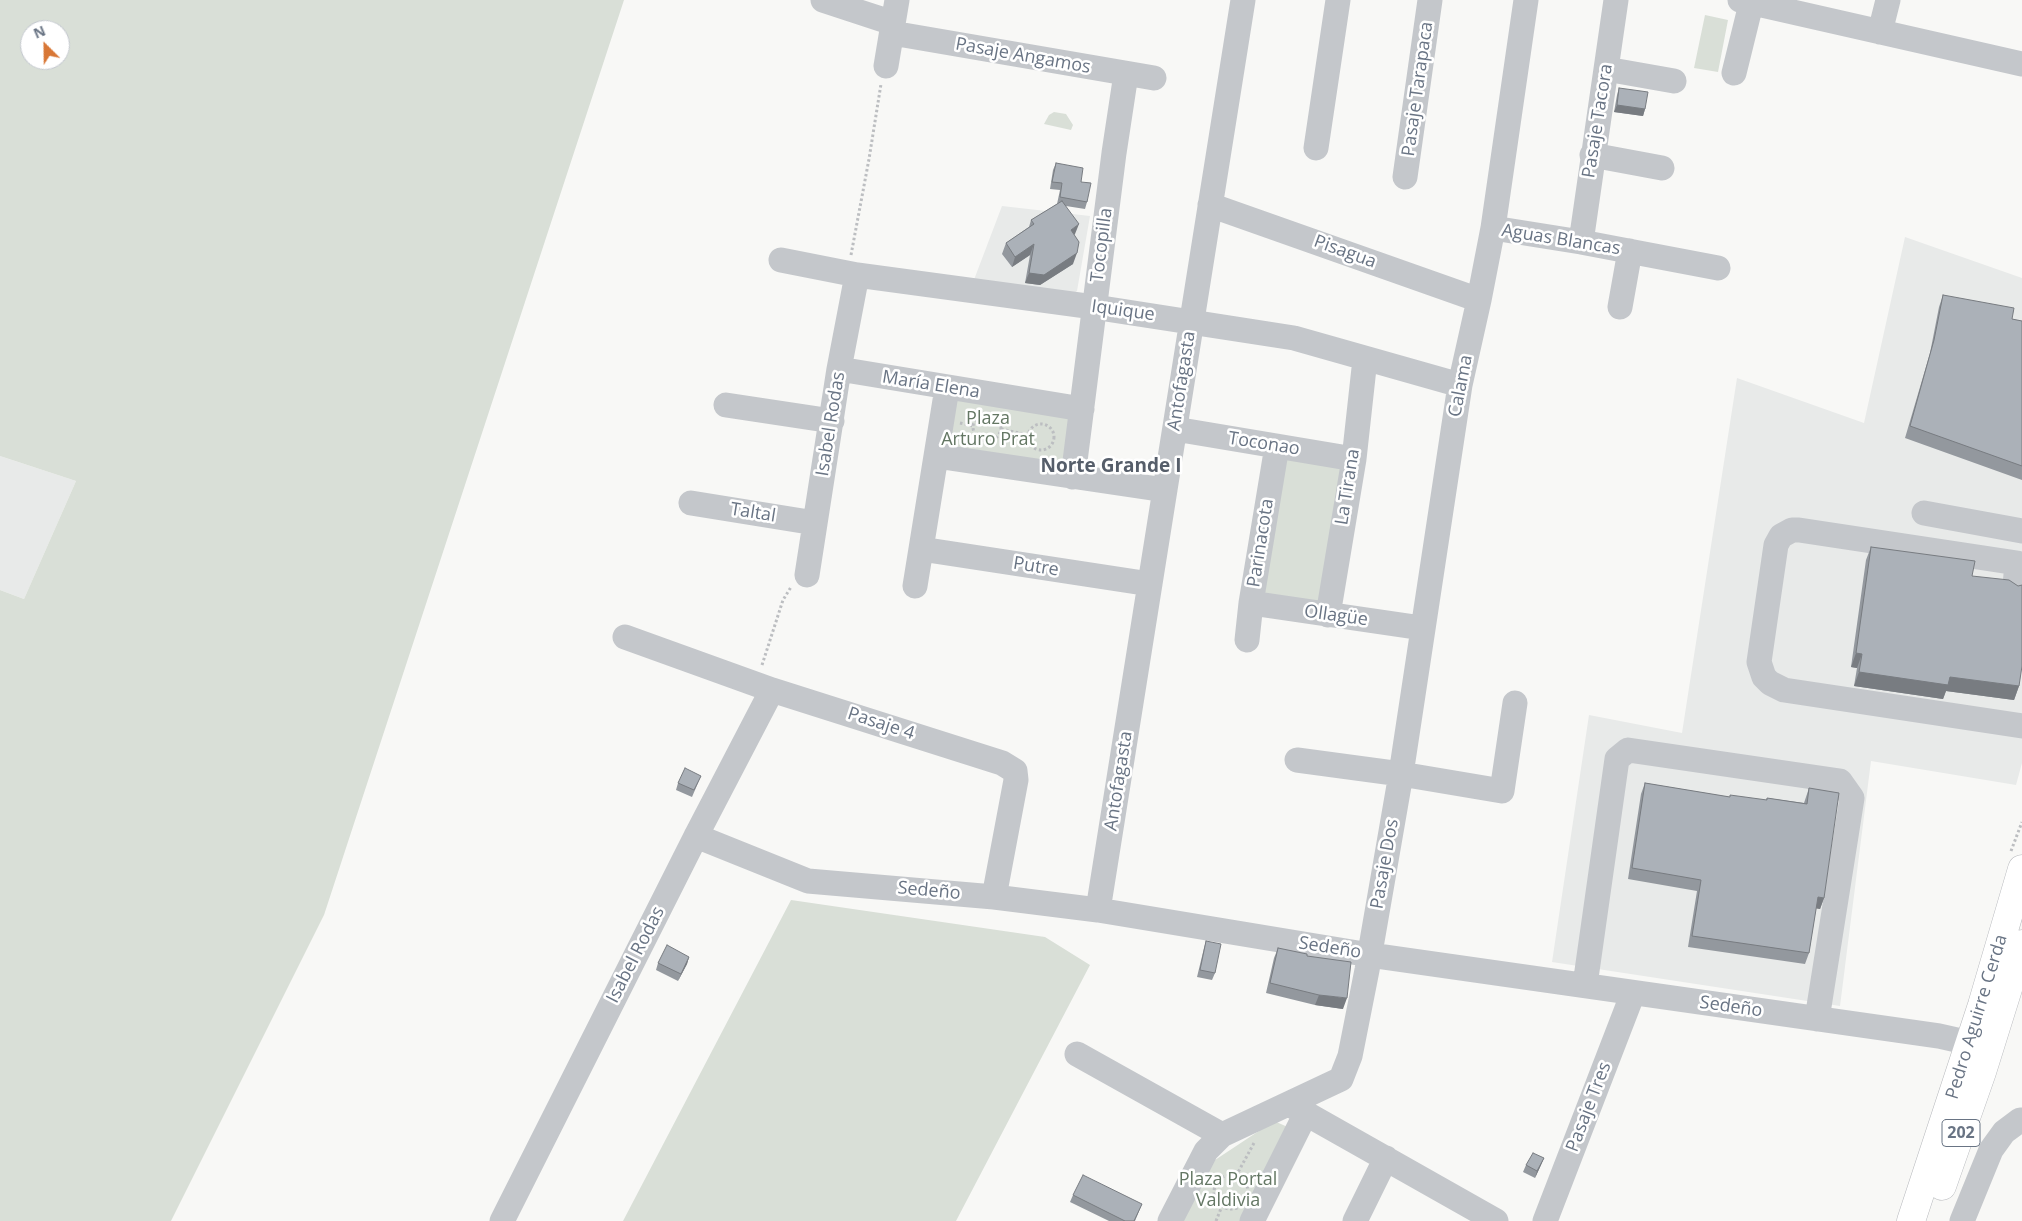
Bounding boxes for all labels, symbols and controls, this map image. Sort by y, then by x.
north arrow [20,20,70,70]
street label: Pasaje Tarapaca [1398,20,1438,158]
text: N [30,21,48,43]
street label: Pasaje Angamos [954,33,1092,79]
street label: Pasaje Tacora [1578,62,1618,180]
street label: Tocopilla [1087,207,1117,283]
street label: Aguas Blancas [1500,220,1622,260]
street label: Pisagua [1311,231,1379,273]
street label: Iquique [1090,296,1156,326]
street label: Antofagasta [1163,330,1201,432]
street label: Calama [1444,353,1478,419]
street label: María Elena [881,367,981,403]
street label: Isabel Rodas [812,370,850,478]
park label: Plaza Arturo Prat [941,408,1035,450]
street label: Toconao [1227,428,1301,460]
street label: La Tirana [1331,447,1365,527]
district label: Norte Grande I [1040,456,1182,478]
street label: Parinacota [1243,497,1279,589]
street label: Taltal [729,499,777,527]
street label: Putre [1012,553,1060,581]
street label: Ollagüe [1303,601,1369,631]
street label: Pasaje 4 [845,703,917,745]
street label: Antofagasta [1100,730,1138,832]
street label: Pasaje Dos [1366,817,1404,911]
street label: Sedeño [897,877,961,905]
street label: Isabel Rodas [602,903,670,1007]
street label: Sedeño [1297,932,1363,964]
street label: Pedro Aguirre Cerda [1942,932,2012,1102]
street label: Sedeño [1698,992,1764,1022]
street label: Pasaje Tres [1562,1059,1616,1155]
road number: 202 [1942,1120,1980,1146]
park label: Plaza Portal Valdivia [1179,1169,1277,1212]

